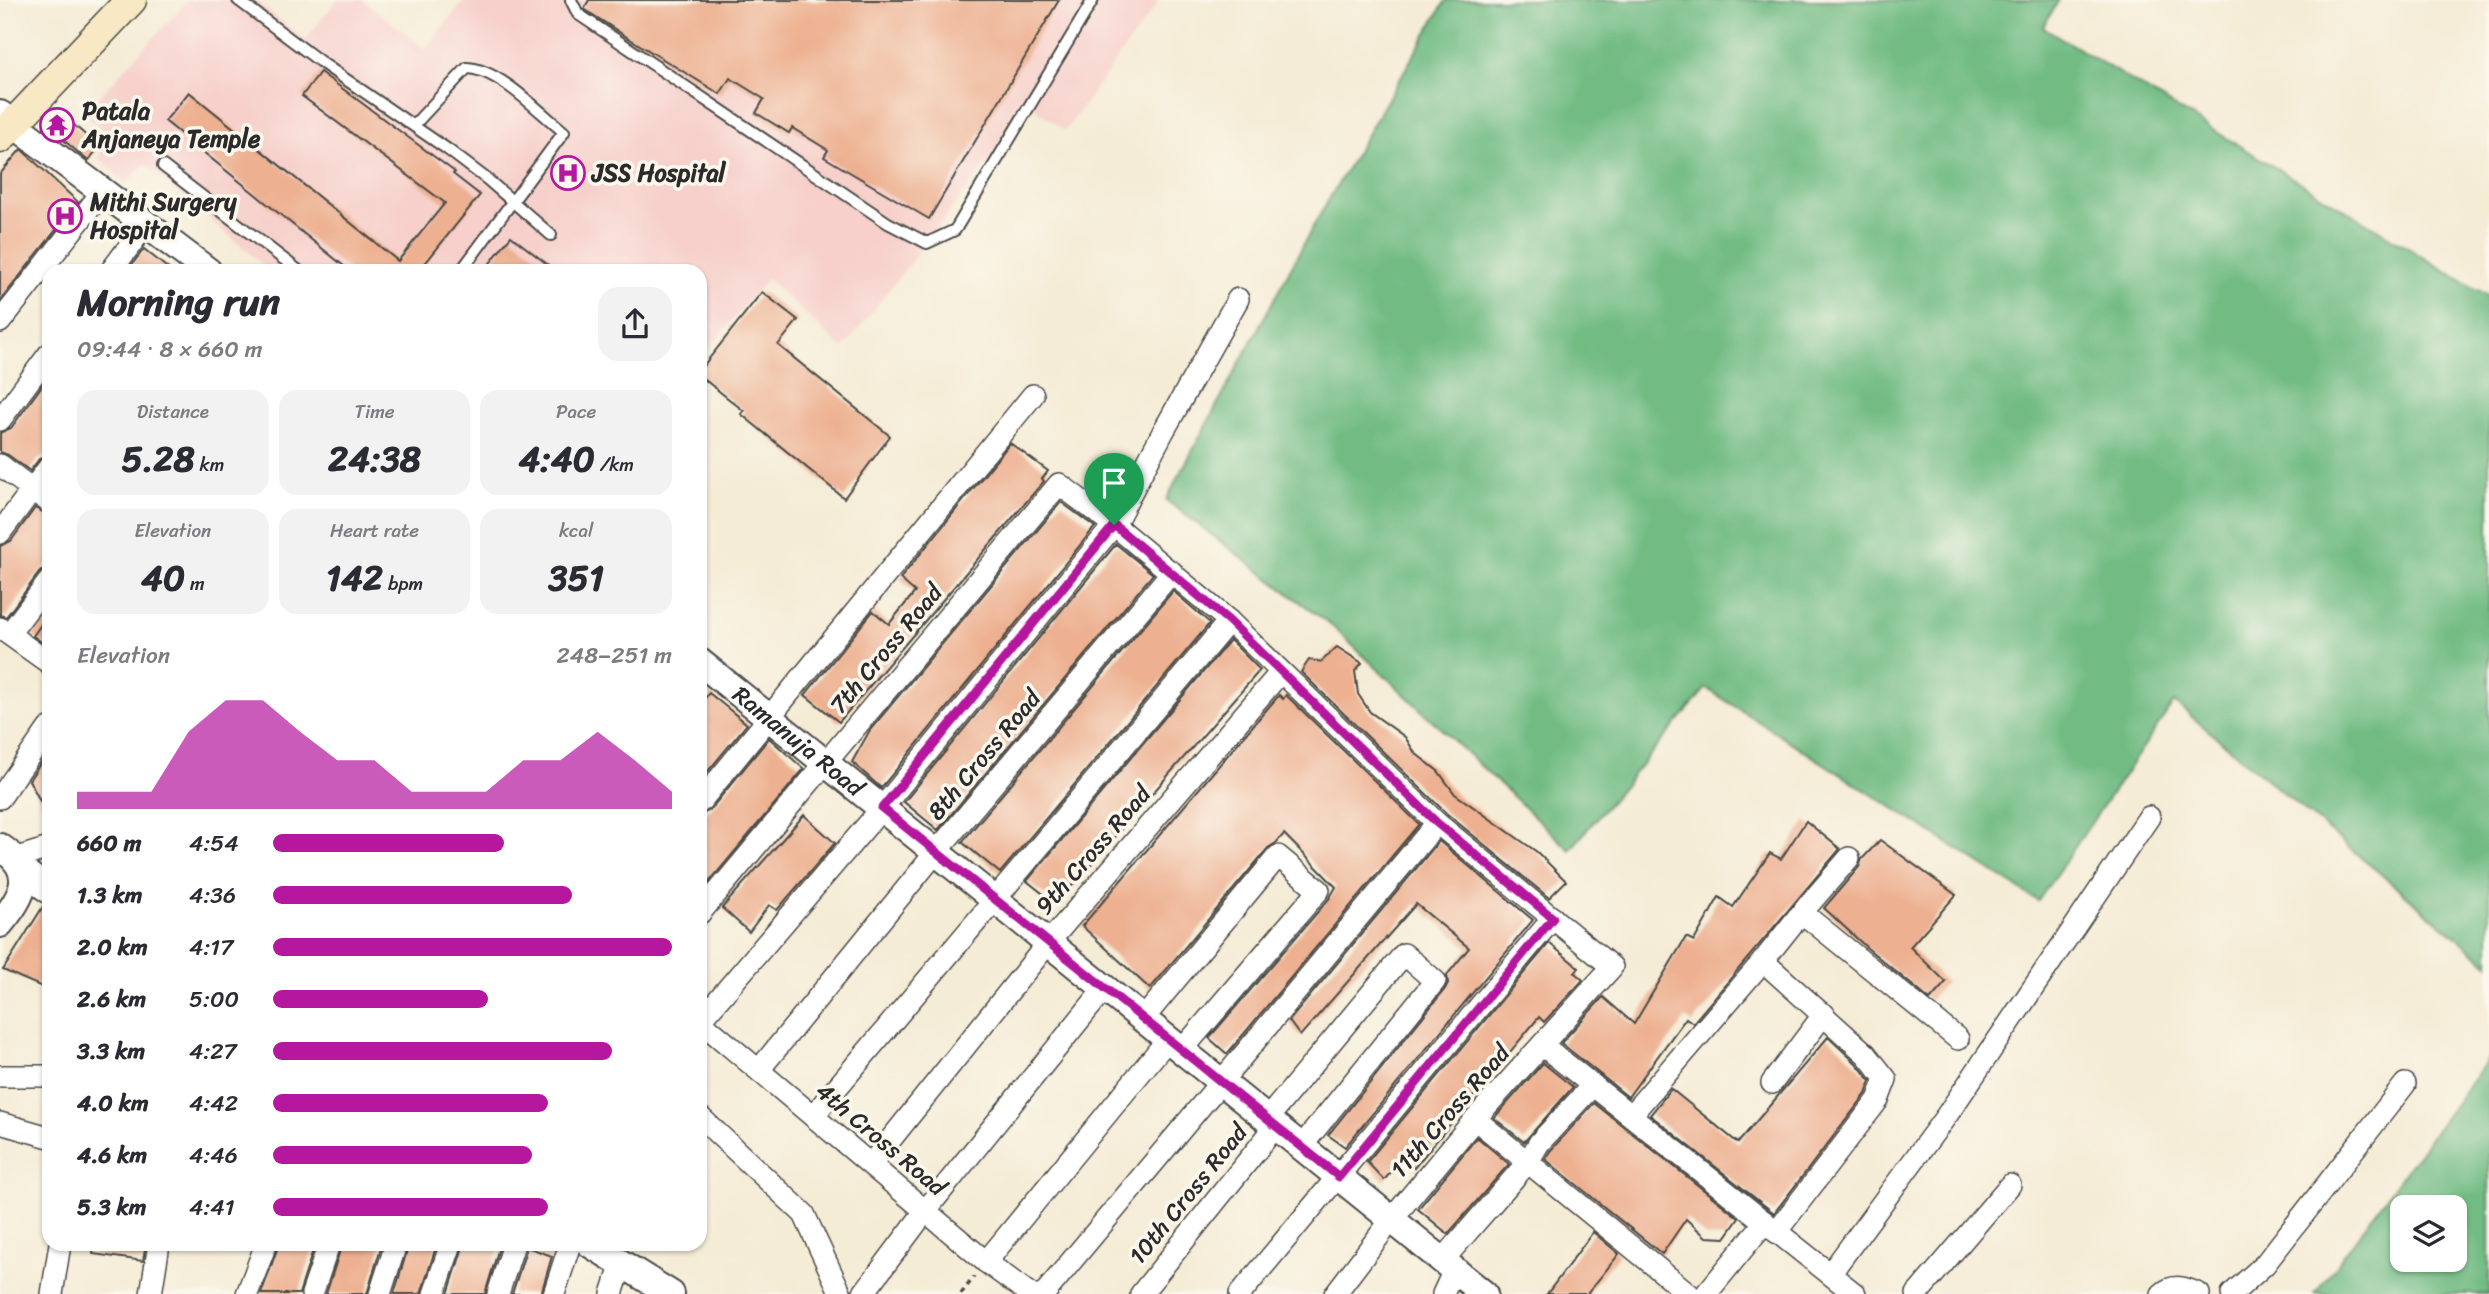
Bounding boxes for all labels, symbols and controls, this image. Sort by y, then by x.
place label: Patala Anjaneya Temple [81,90,261,160]
temple icon: Patala Anjaneya Temple [38,106,76,144]
place label: JSS Hospital [590,152,727,194]
hospital icon: JSS Hospital [549,154,587,192]
place label: Mithi Surgery Hospital [89,181,237,251]
hospital icon: Mithi Surgery Hospital [46,197,84,235]
text: Morning run [77,269,280,336]
button: share [598,287,672,361]
text: 09:44 · 8 × 660 m [77,329,262,370]
text: Distance [137,395,209,428]
text: Time [354,395,395,428]
text: Pace [556,395,596,428]
text: 5.28 [121,428,195,490]
text: 24:38 [328,428,421,490]
text: 4:40 [518,428,595,490]
text: km [195,448,224,481]
text: /km [595,448,634,481]
pin [1084,453,1144,525]
icon: arrive [1095,464,1133,502]
text: Elevation [134,514,211,547]
text: Heart rate [330,514,419,547]
text: kcal [559,514,593,547]
text: 40 [141,547,185,609]
text: 142 [326,547,383,609]
text: 351 [548,547,604,609]
text: m [185,567,205,600]
text: bpm [383,567,423,600]
street label: 7th Cross Road [819,573,954,724]
text: Elevation [77,635,170,676]
text: 248–251 m [557,635,672,676]
street label: Ramanuja Road [723,675,875,809]
street label: 8th Cross Road [916,679,1053,830]
street label: 9th Cross Road [1024,775,1162,924]
text: 660 m [77,823,141,864]
text: 4:54 [189,823,239,864]
text: 1.3 km [77,875,142,916]
text: 4:36 [189,875,236,916]
text: 2.0 km [77,927,148,968]
text: 4:17 [189,927,233,968]
text: 2.6 km [77,979,146,1020]
text: 5:00 [189,979,239,1020]
text: 3.3 km [77,1031,145,1072]
text: 4:27 [189,1031,237,1072]
street label: 11th Cross Road [1379,1033,1521,1188]
street label: 4th Cross Road [806,1071,957,1208]
text: 4.0 km [77,1083,149,1124]
text: 4:42 [189,1083,238,1124]
street label: 10th Cross Road [1118,1113,1259,1274]
text: 4.6 km [77,1135,147,1176]
text: 4:46 [189,1135,238,1176]
text: 5.3 km [77,1187,146,1228]
text: 4:41 [189,1187,235,1228]
map controls [2390,1195,2467,1272]
button: layers [2390,1195,2467,1272]

